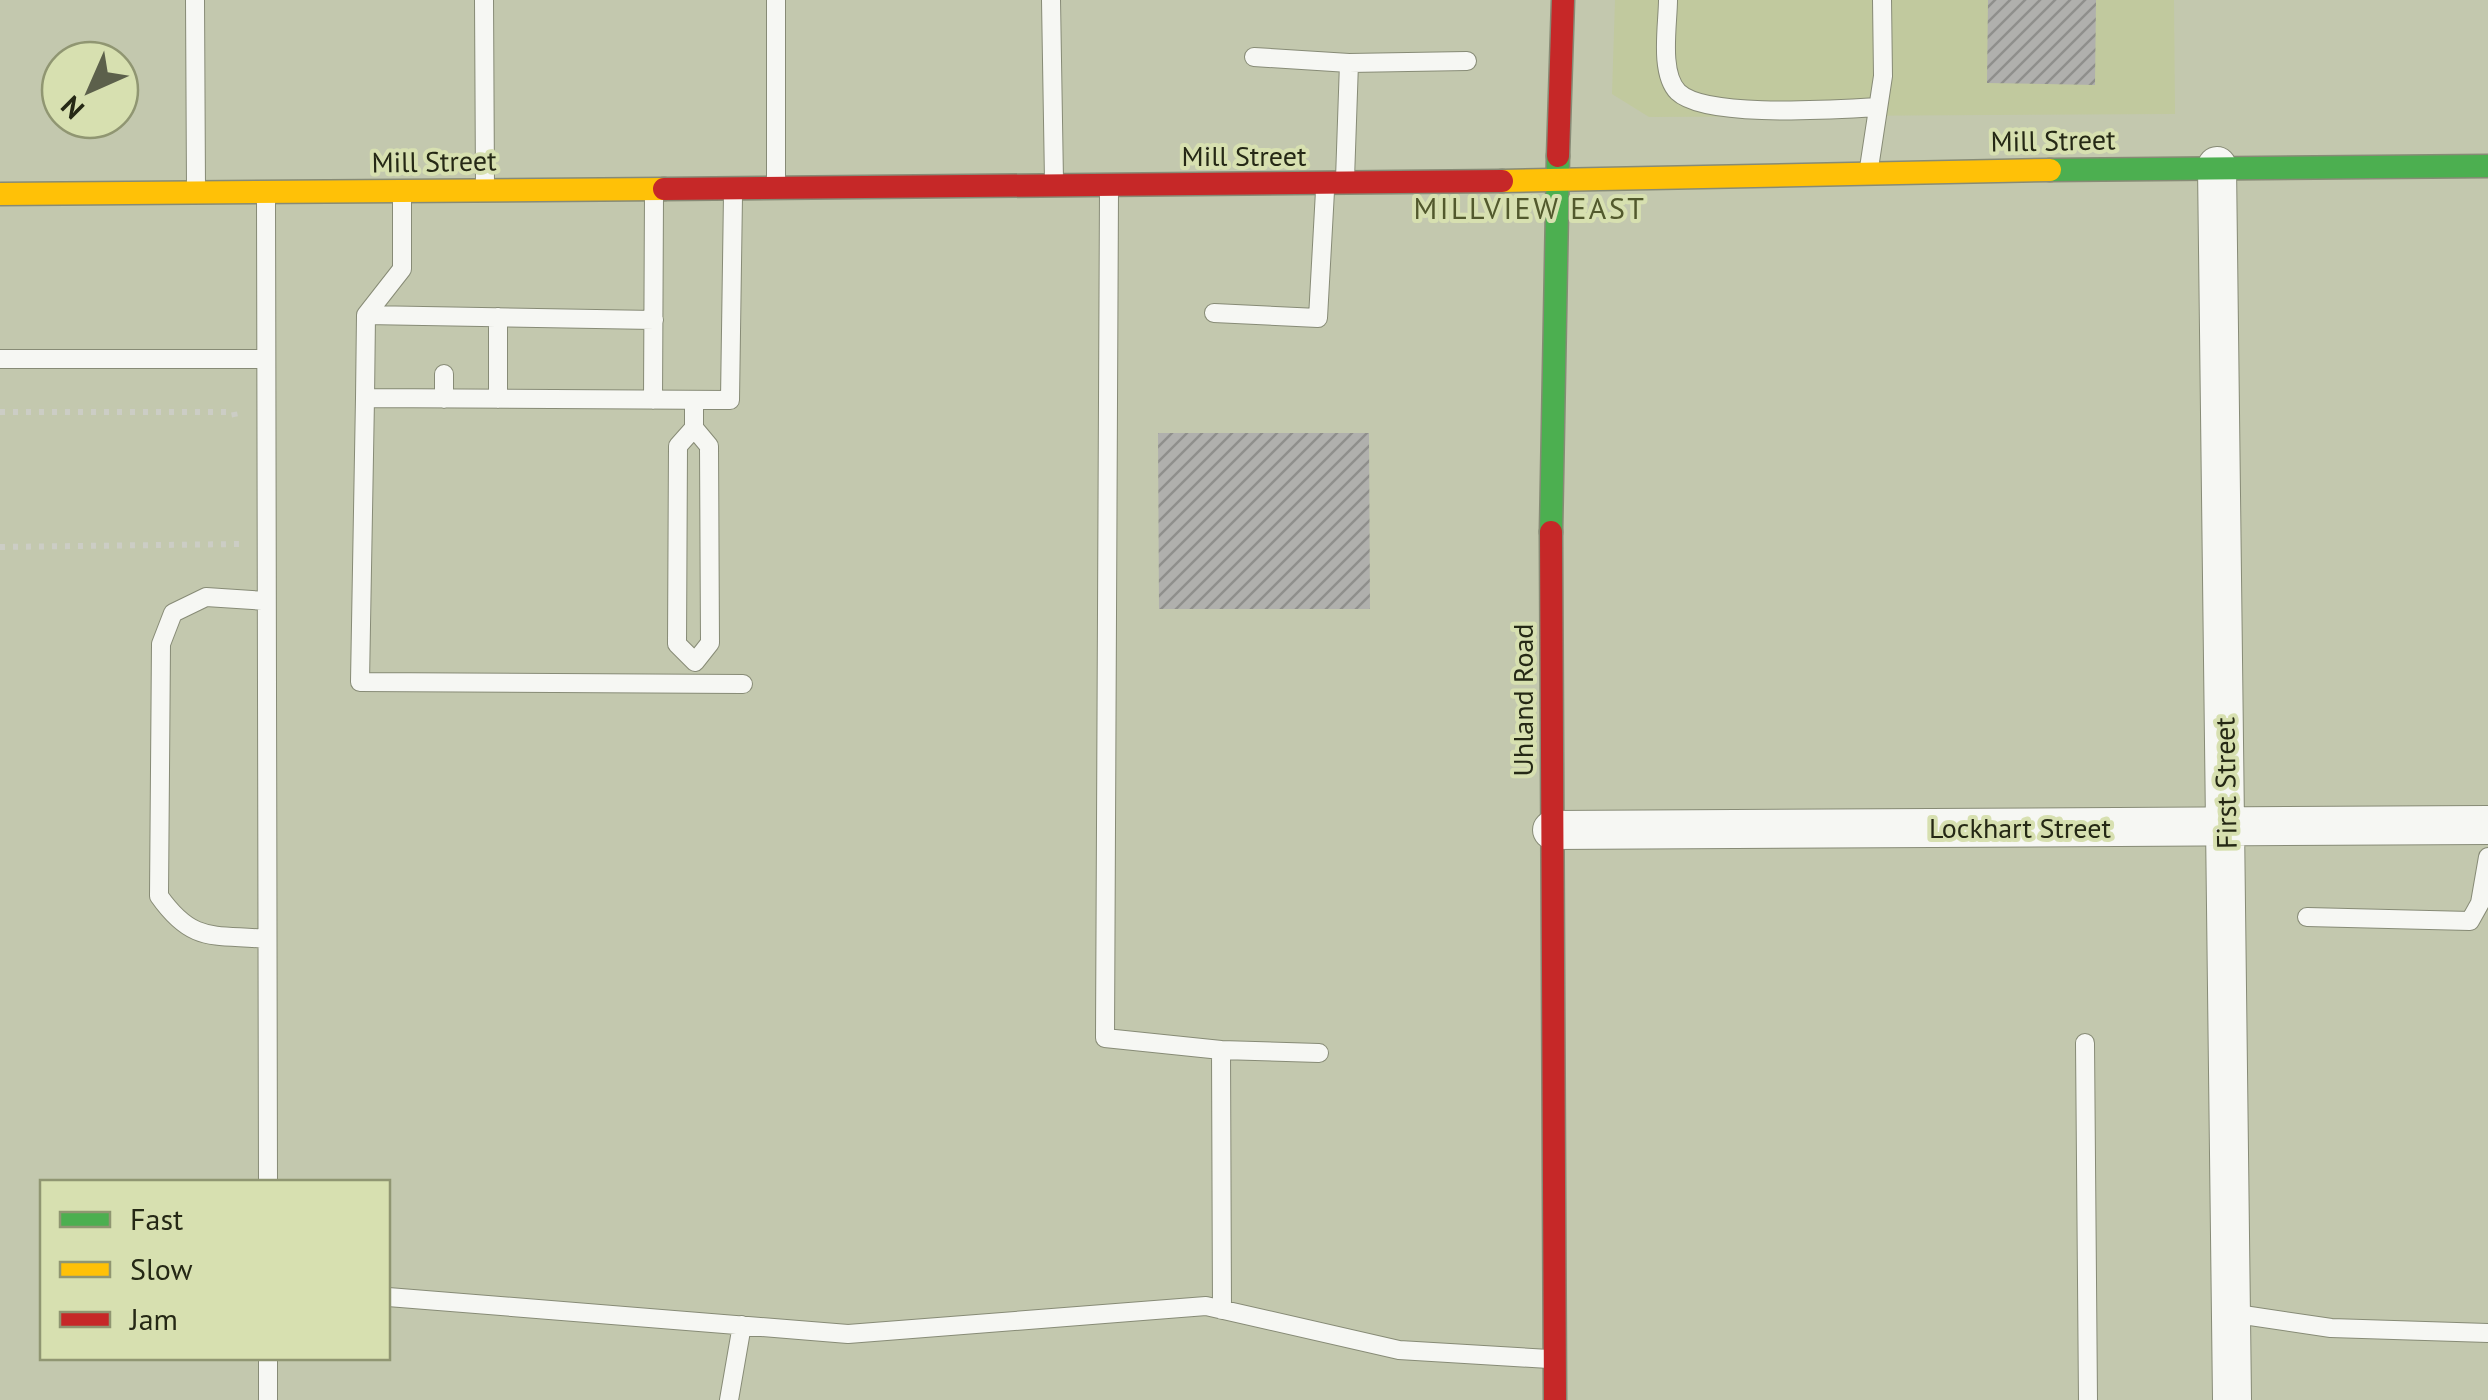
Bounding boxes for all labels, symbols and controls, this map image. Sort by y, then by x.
north arrow [40,40,140,140]
text: N [52,88,92,128]
street label: Mill Street [1990,120,2116,160]
street label: Mill Street [1182,137,1307,174]
street label: Mill Street [371,141,497,181]
district label: MILLVIEW EAST [1413,188,1647,227]
street label: Uhland Road [1504,624,1541,776]
street label: First Street [2205,716,2245,849]
street label: Lockhart Street [1929,809,2111,846]
legend [40,1180,390,1360]
text: Fast [130,1199,183,1238]
text: Slow [130,1249,193,1288]
text: Jam [128,1299,178,1338]

